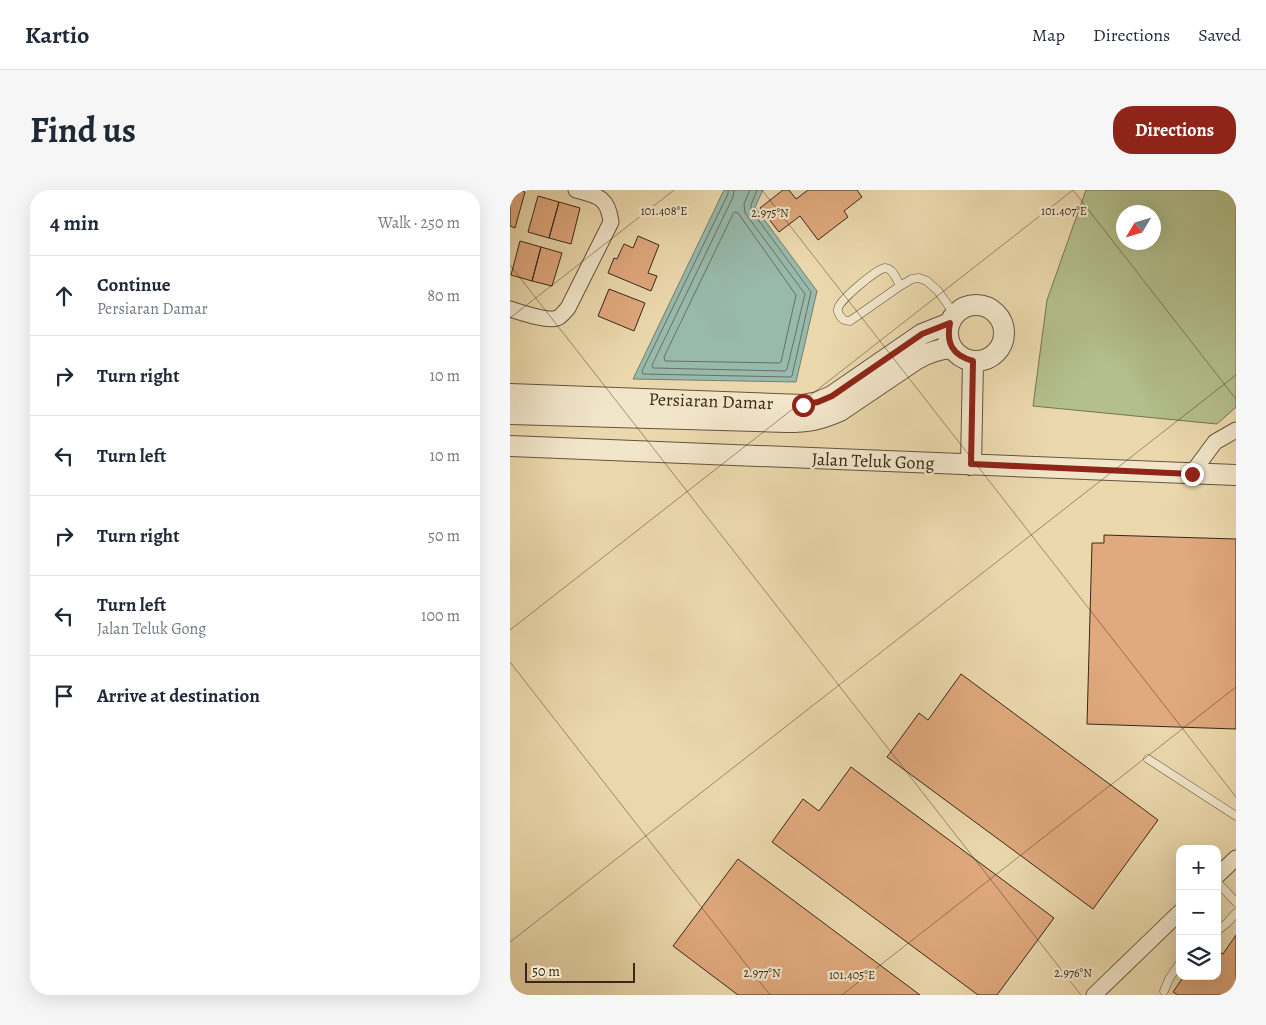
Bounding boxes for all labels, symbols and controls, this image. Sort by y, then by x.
text: Kartio [25,19,89,51]
text: Map [1032,23,1065,47]
text: Directions [1093,23,1170,47]
text: Saved [1198,23,1241,47]
text: Find us [30,106,136,154]
button: Directions [1113,106,1236,154]
text: 101.408°E [641,203,687,219]
text: 101.407°E [1041,203,1087,219]
text: 2.975°N [751,205,789,221]
north arrow [1116,205,1161,250]
text: 4 min [50,209,99,237]
text: Walk · 250 m [378,212,460,234]
text: Continue [97,272,171,298]
icon: ahead [50,282,78,310]
text: 80 m [427,285,460,307]
text: Persiaran Damar [97,298,208,320]
icon: right [50,362,78,390]
text: Turn right [97,363,179,389]
text: 10 m [430,365,460,387]
street label: Persiaran Damar [648,387,774,415]
route start [792,394,815,417]
icon: left [50,442,78,470]
text: Turn left [97,443,166,469]
text: 10 m [430,445,460,467]
street label: Jalan Teluk Gong [811,447,935,475]
route end [1181,463,1204,486]
icon: right [50,522,78,550]
text: Turn right [97,523,179,549]
text: 50 m [428,525,460,547]
text: Turn left [97,592,166,618]
icon: left [50,602,78,630]
text: 100 m [421,605,460,627]
text: Jalan Teluk Gong [97,618,206,640]
icon: arrive [50,682,78,710]
text: Arrive at destination [97,683,260,709]
map controls [1176,845,1221,980]
button: + [1176,845,1221,890]
button: − [1176,890,1221,935]
button: layers [1176,935,1221,980]
scale bar [525,960,635,983]
text: 50 m [532,962,560,981]
text: 2.977°N [743,965,781,981]
text: 2.976°N [1054,965,1092,981]
text: 101.405°E [829,967,875,983]

